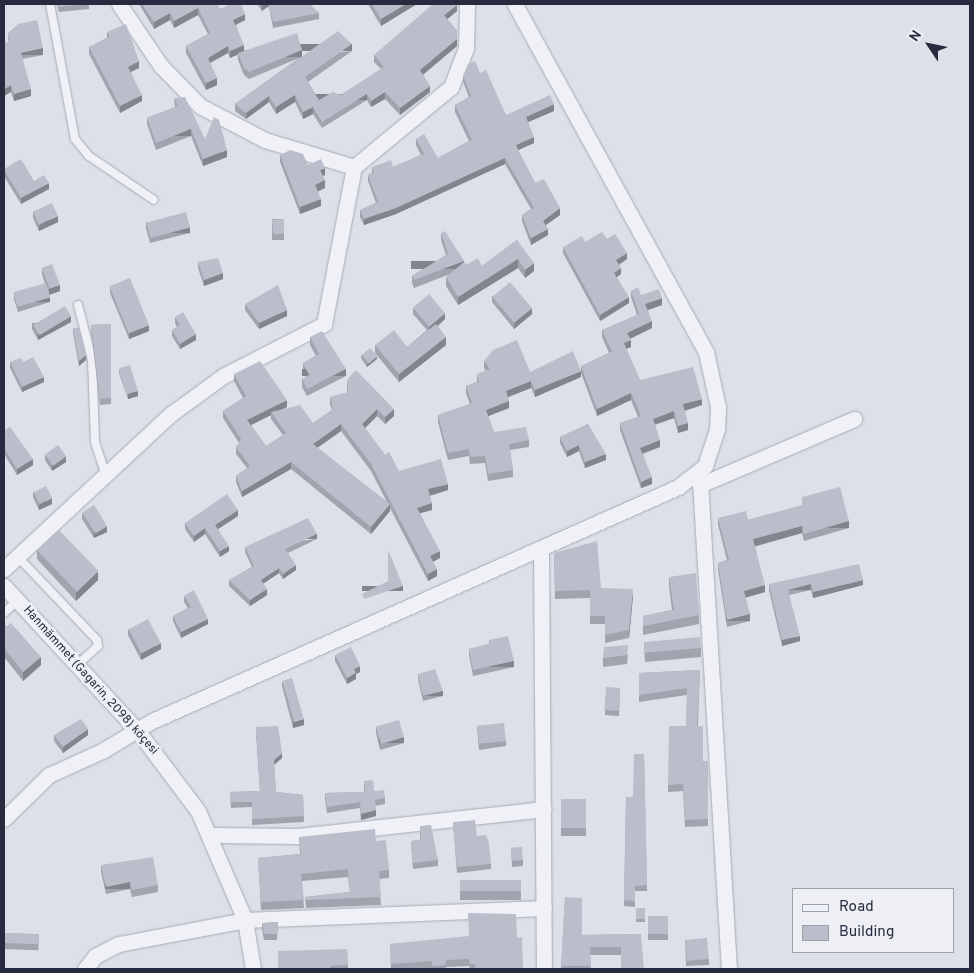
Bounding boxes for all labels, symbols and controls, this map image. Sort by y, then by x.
north arrow [904,20,954,70]
text: N [906,27,926,45]
street label: Hanmämmet (Gagarin, 2098) köçesi [19,604,161,758]
legend [792,888,954,953]
text: Road [839,898,874,917]
text: Building [839,923,894,942]

